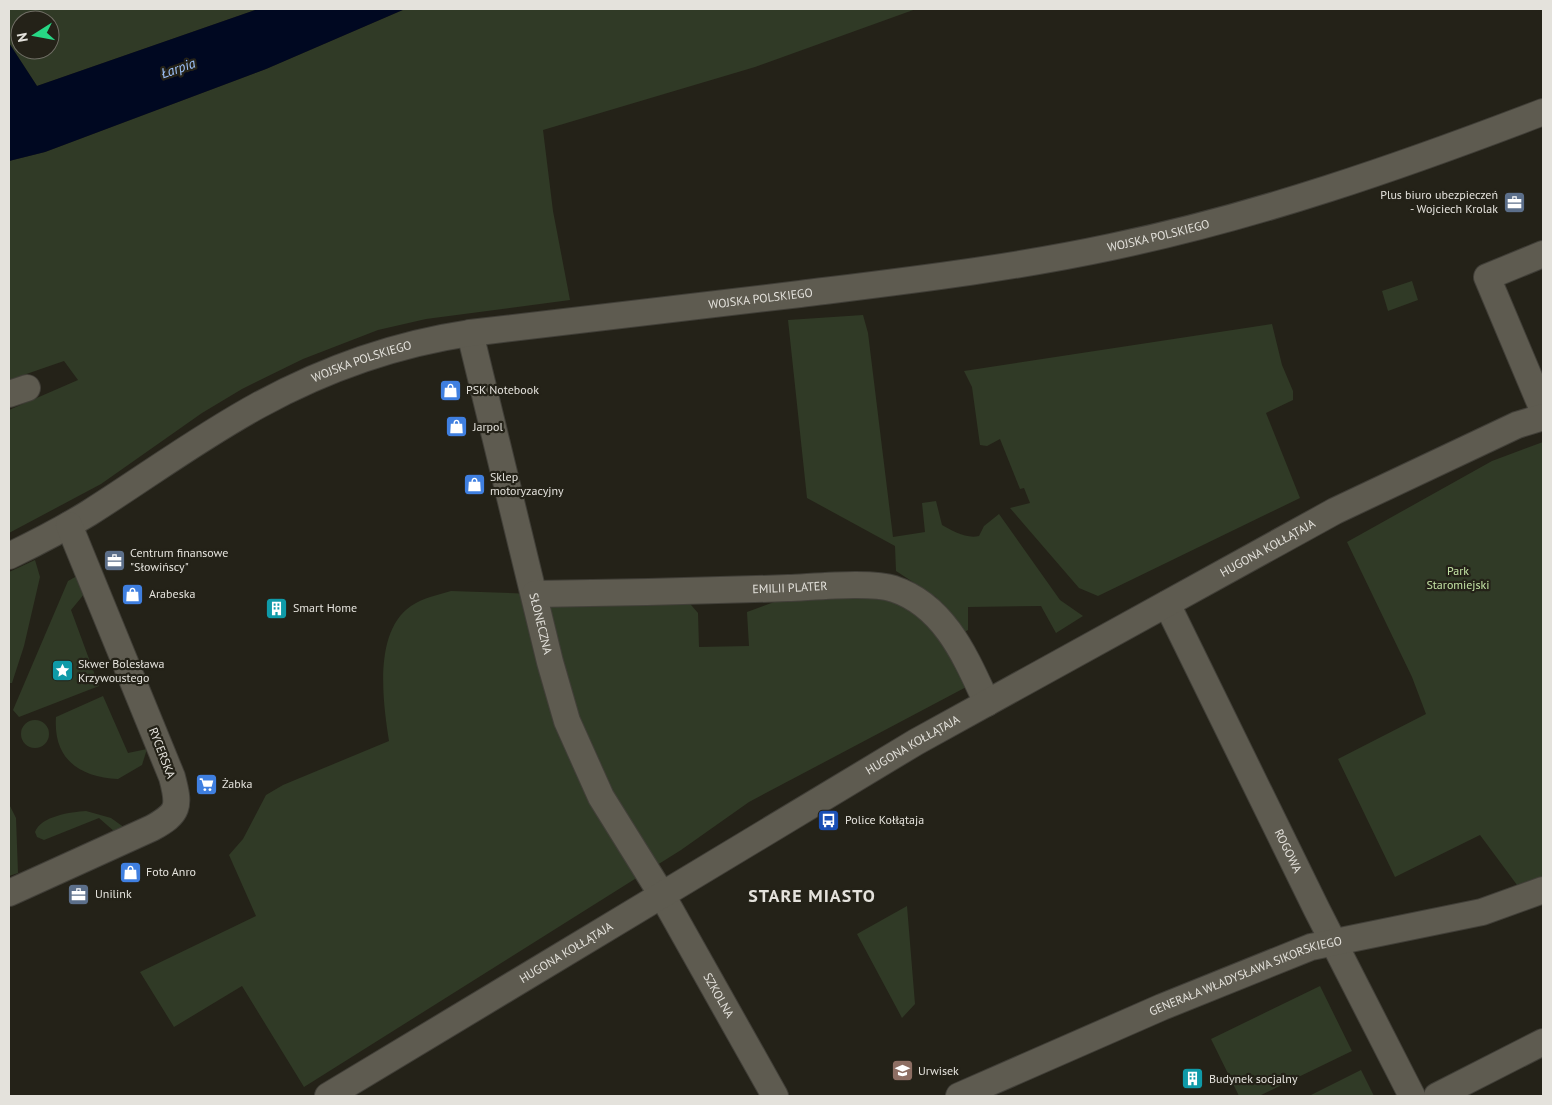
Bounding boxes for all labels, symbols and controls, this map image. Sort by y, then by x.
north arrow [10,10,60,60]
text: N [13,31,32,44]
water label: Łarpia [158,54,198,82]
place label: Plus biuro ubezpieczeń - Wojciech Krolak [1380,187,1498,216]
office icon: Plus biuro ubezpieczeń - Wojciech Krolak [1502,190,1526,214]
street label: WOJSKA POLSKIEGO [1106,216,1211,255]
street label: WOJSKA POLSKIEGO [708,284,813,312]
street label: WOJSKA POLSKIEGO [309,337,413,385]
shop icon: PSK Notebook [438,378,462,402]
place label: PSK Notebook [466,382,539,397]
shop icon: Jarpol [445,415,469,439]
place label: Jarpol [472,419,503,434]
place label: Sklep motoryzacyjny [490,469,564,498]
shop icon: Sklep motoryzacyjny [462,472,486,496]
street label: HUGONA KOŁŁĄTAJA [1217,515,1318,580]
place label: Centrum finansowe "Słowińscy" [130,545,228,574]
office icon: Centrum finansowe "Słowińscy" [102,548,126,572]
park label: Park Staromiejski [1426,563,1490,592]
street label: EMILII PLATER [752,578,828,596]
shop icon: Arabeska [121,582,145,606]
place label: Arabeska [149,586,195,601]
street label: SŁONECZNA [526,591,556,656]
building icon: Smart Home [265,596,289,620]
place label: Smart Home [293,600,357,615]
place label: Skwer Bolesława Krzywoustego [78,656,165,685]
place icon: Skwer Bolesława Krzywoustego [50,659,74,683]
street label: HUGONA KOŁŁĄTAJA [863,711,962,778]
street label: RYCERSKA [146,725,179,780]
supermarket icon: Żabka [194,772,218,796]
place label: Żabka [222,776,252,791]
bus stop icon: Police Kołłątaja [817,808,841,832]
place label: Police Kołłątaja [845,812,924,827]
street label: ROGOWA [1271,826,1306,875]
shop icon: Foto Anro [118,860,142,884]
place label: Foto Anro [146,864,196,879]
office icon: Unilink [67,882,91,906]
district label: STARE MIASTO [748,884,876,907]
place label: Unilink [95,886,132,901]
street label: HUGONA KOŁŁĄTAJA [516,918,615,986]
street label: GENERAŁA WŁADYSŁAWA SIKORSKIEGO [1147,933,1343,1019]
street label: SZKOLNA [700,970,738,1020]
school or university icon: Urwisek [890,1059,914,1083]
place label: Urwisek [918,1063,959,1078]
building icon: Budynek socjalny [1181,1067,1205,1091]
place label: Budynek socjalny [1209,1071,1298,1086]

